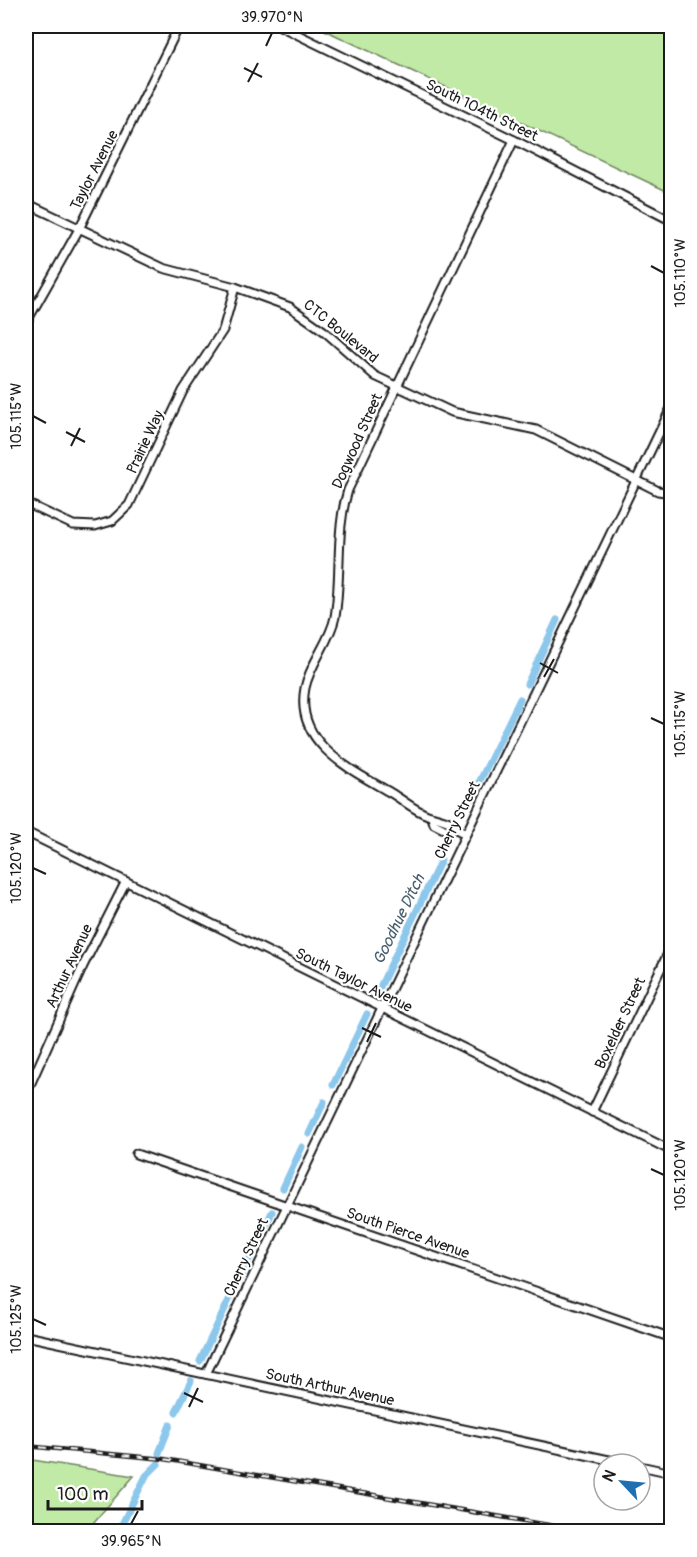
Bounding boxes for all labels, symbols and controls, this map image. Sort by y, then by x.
text: 39.970°N [241,8,303,27]
street label: South 104th Street [423,75,542,146]
street label: Taylor Avenue [66,127,123,213]
text: 105.110°W [671,238,690,307]
street label: CTC Boulevard [299,295,382,367]
text: 105.115°W [7,382,26,449]
street label: Dogwood Street [328,390,387,492]
street label: Prairie Way [123,407,169,477]
text: 105.115°W [671,690,690,757]
street label: Cherry Street [430,777,485,862]
text: 105.120°W [7,832,26,904]
water label: Goodhue Ditch [369,870,430,968]
street label: Arthur Avenue [42,921,97,1011]
street label: South Taylor Avenue [292,944,416,1017]
street label: Boxelder Street [591,973,650,1072]
text: 105.120°W [671,1139,690,1211]
street label: South Pierce Avenue [344,1204,472,1264]
street label: Cherry Street [220,1214,273,1300]
text: 105.125°W [7,1284,26,1354]
street label: South Arthur Avenue [264,1365,397,1411]
north arrow [592,1452,652,1512]
text: N [598,1466,621,1485]
scale bar [48,1473,142,1511]
text: 100 m [57,1483,109,1506]
text: 39.965°N [101,1532,161,1551]

